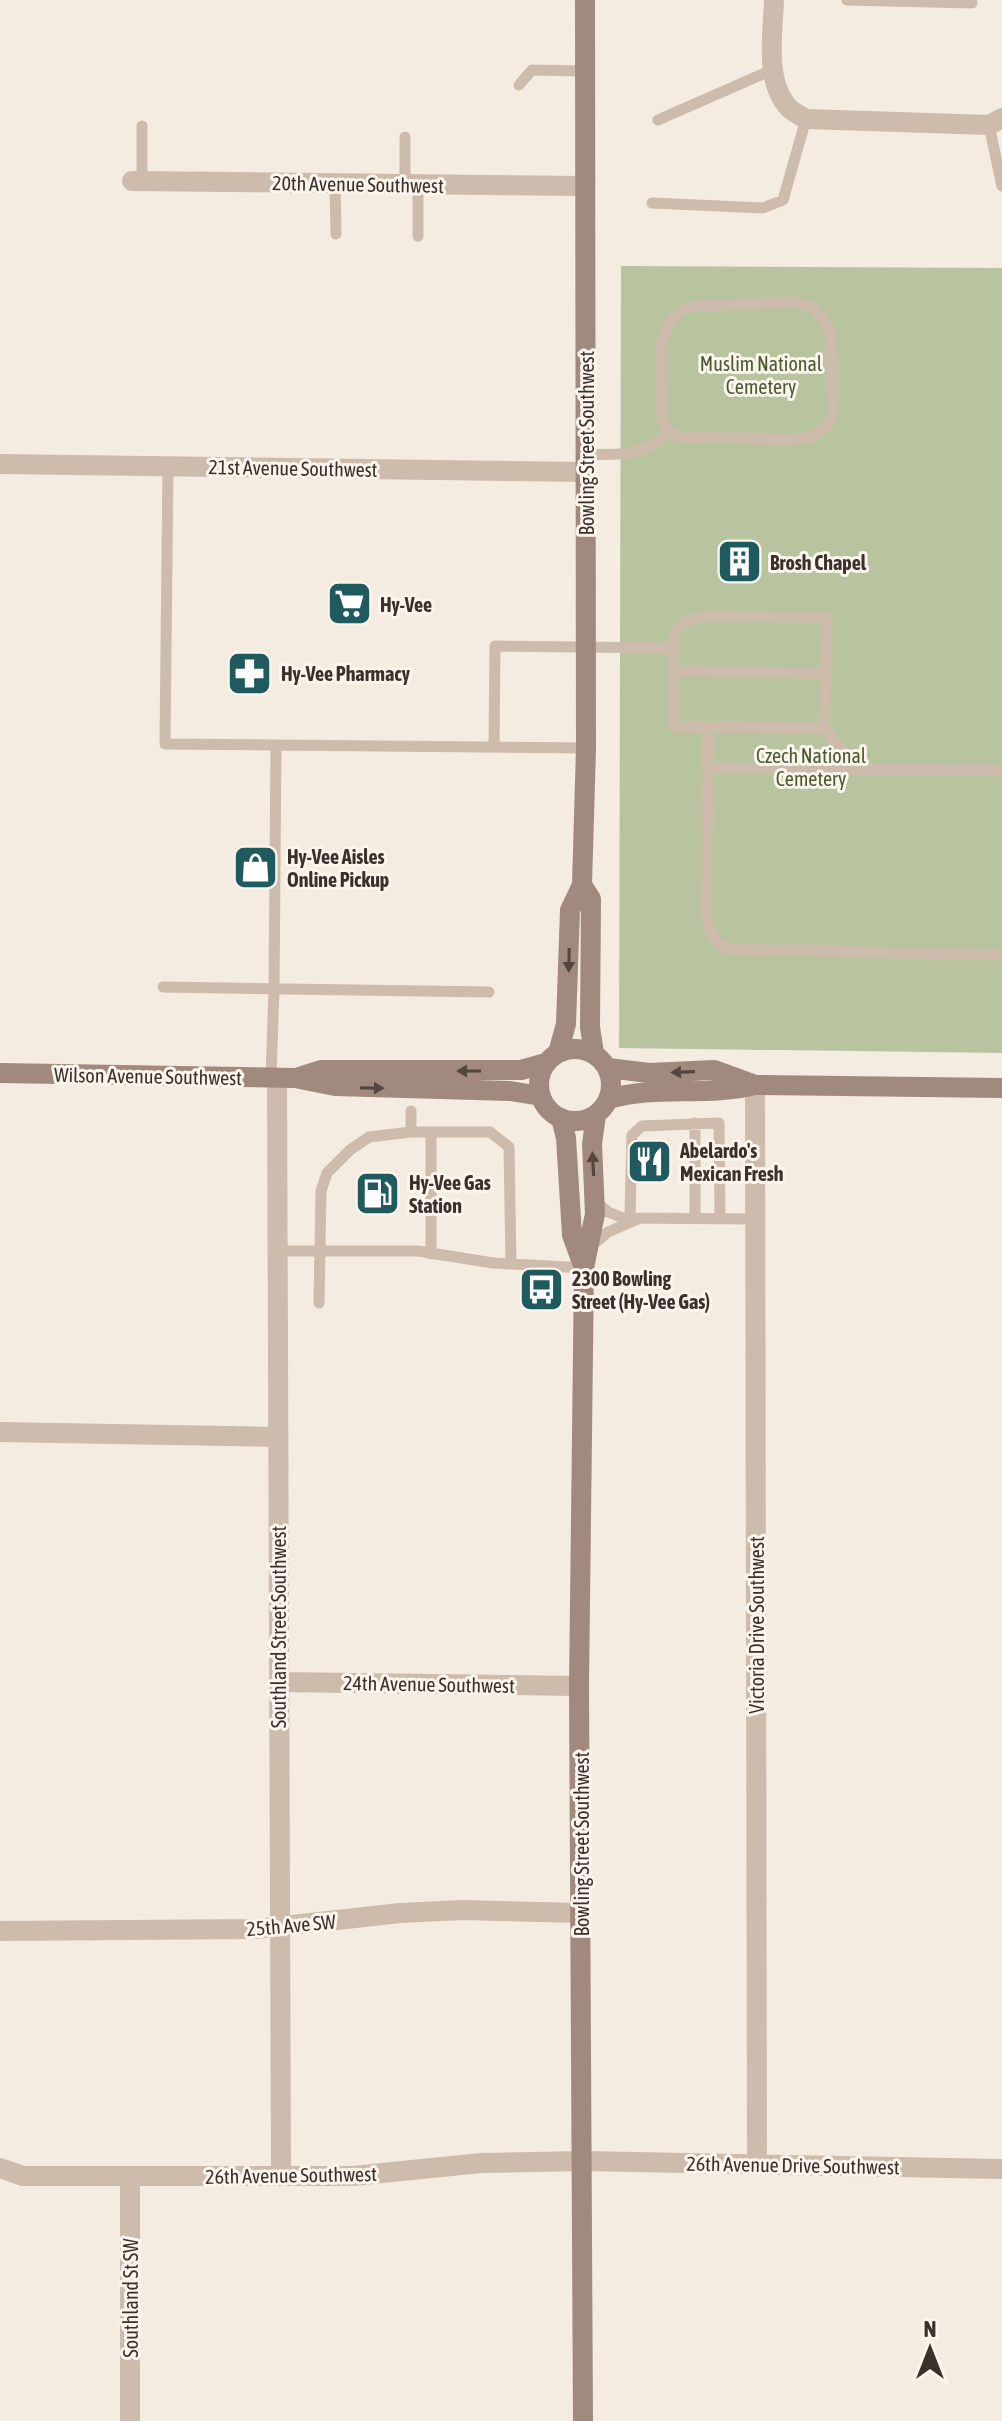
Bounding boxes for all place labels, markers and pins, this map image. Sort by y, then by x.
building icon: Brosh Chapel [715,538,763,586]
place label: Brosh Chapel [770,551,867,574]
supermarket icon: Hy-Vee [325,580,373,628]
place label: Hy-Vee [380,593,432,616]
pharmacy icon: Hy-Vee Pharmacy [226,649,274,697]
place label: Hy-Vee Pharmacy [281,662,411,685]
shop icon: Hy-Vee Aisles Online Pickup [232,844,280,892]
place label: Hy-Vee Aisles Online Pickup [287,845,389,891]
restaurant icon: Abelardo's Mexican Fresh [625,1138,673,1186]
place label: Abelardo's Mexican Fresh [679,1139,784,1185]
fuel station icon: Hy-Vee Gas Station [354,1170,402,1218]
place label: Hy-Vee Gas Station [409,1171,491,1217]
bus stop icon: 2300 Bowling Street (Hy-Vee Gas) [517,1265,565,1313]
place label: 2300 Bowling Street (Hy-Vee Gas) [572,1267,710,1313]

